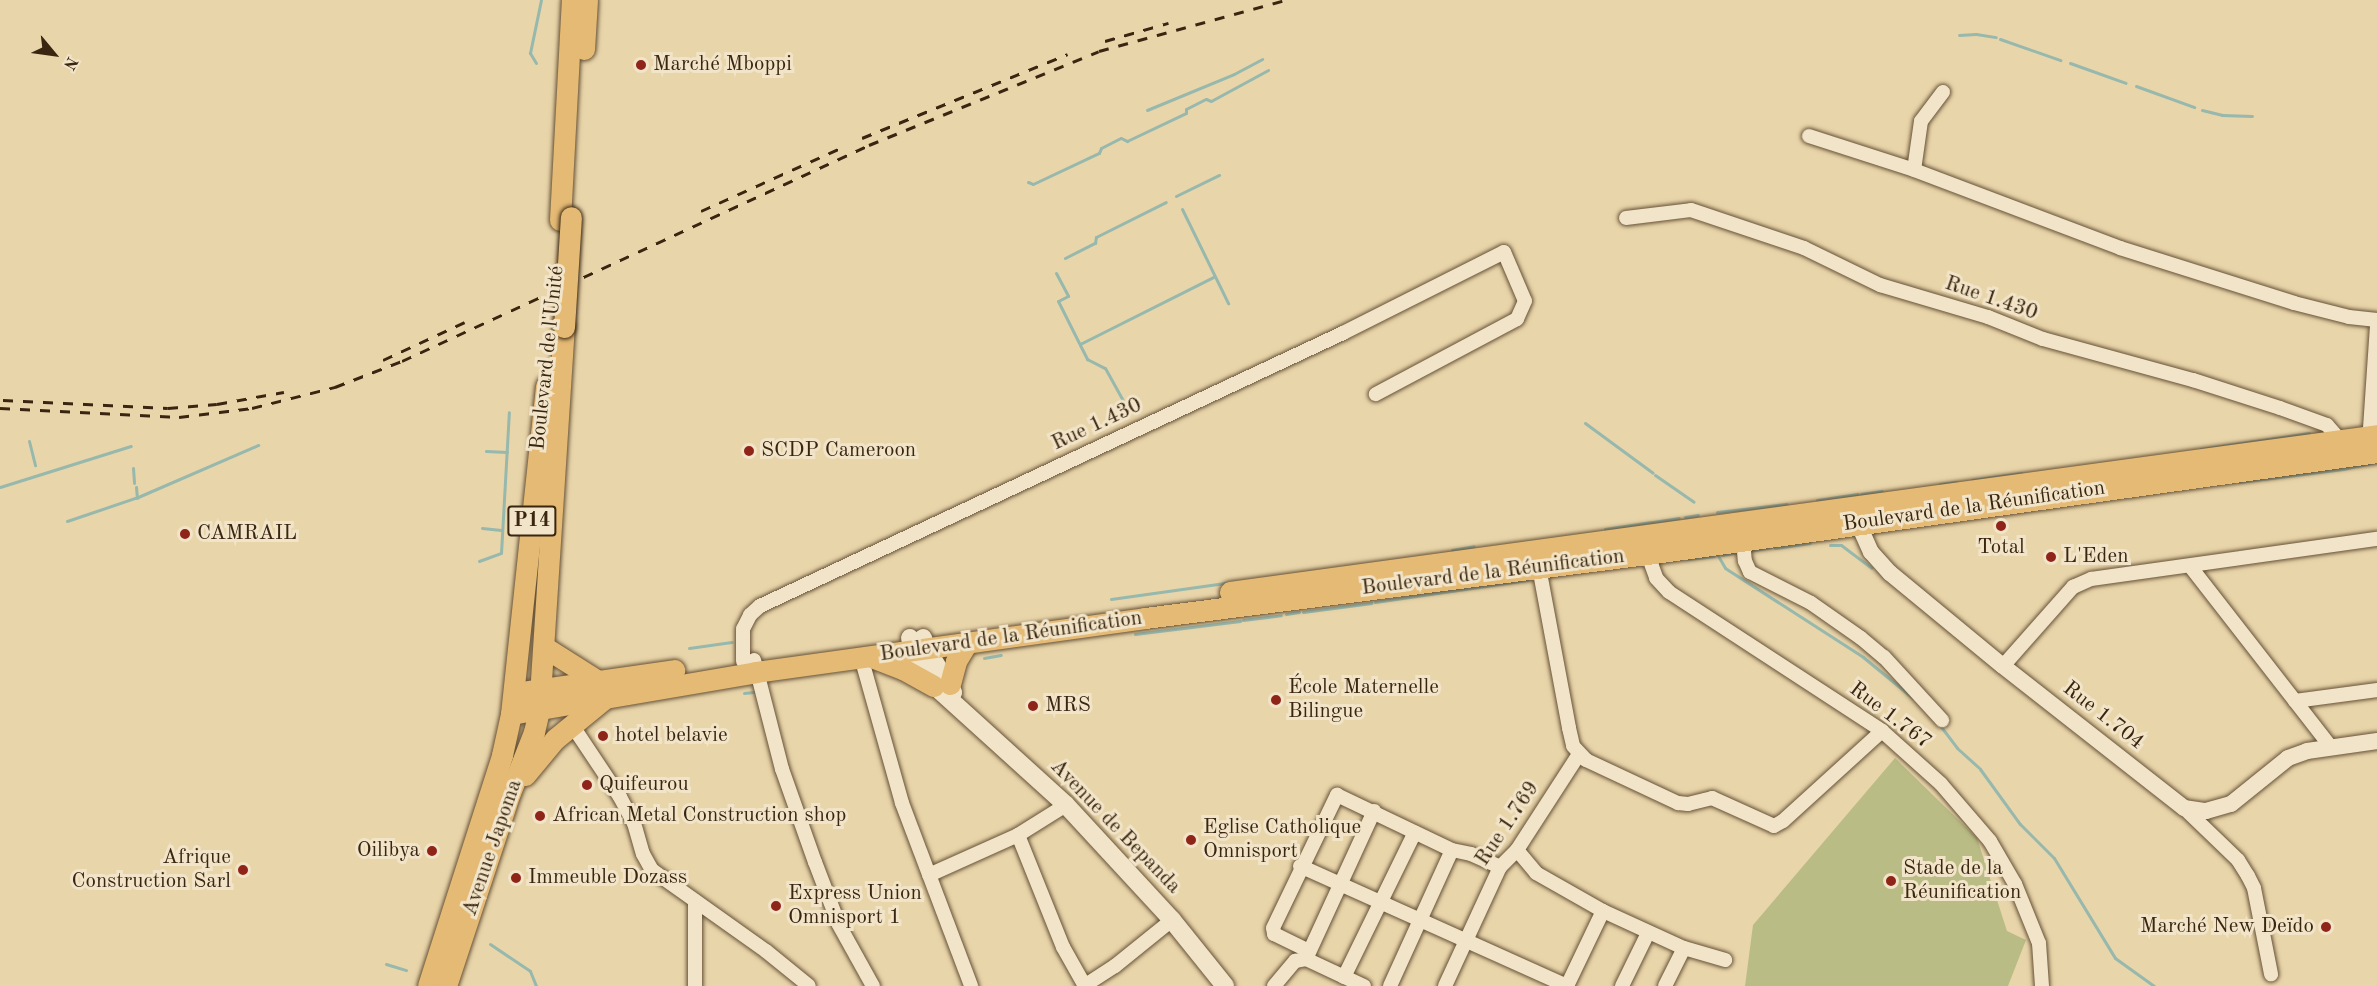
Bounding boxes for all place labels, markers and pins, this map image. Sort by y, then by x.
place label: Marché Mboppi [653,52,792,78]
marker: Marché Mboppi [634,58,648,72]
place label: SCDP Cameroon [761,438,916,464]
marker: SCDP Cameroon [742,444,756,458]
marker: Total [1994,519,2008,533]
place label: CAMRAIL [197,521,297,547]
marker: CAMRAIL [178,527,192,541]
place label: Total [1977,535,2025,561]
place label: L'Eden [2063,544,2129,570]
marker: L'Eden [2044,550,2058,564]
place label: École Maternelle Bilingue [1288,675,1439,725]
place label: MRS [1045,693,1091,719]
marker: École Maternelle Bilingue [1269,693,1283,707]
marker: MRS [1026,699,1040,713]
place label: hotel belavie [615,723,728,749]
marker: hotel belavie [596,729,610,743]
place label: Quifeurou [599,772,689,798]
marker: Quifeurou [580,778,594,792]
place label: African Metal Construction shop [552,803,846,829]
marker: African Metal Construction shop [533,809,547,823]
place label: Eglise Catholique Omnisport [1203,815,1361,865]
marker: Eglise Catholique Omnisport [1184,833,1198,847]
place label: Oilibya [357,838,420,864]
marker: Oilibya [425,844,439,858]
place label: Afrique Construction Sarl [71,845,231,895]
place label: Stade de la Réunification [1903,856,2021,906]
marker: Afrique Construction Sarl [236,863,250,877]
place label: Immeuble Dozass [528,865,687,891]
marker: Immeuble Dozass [509,871,523,885]
marker: Stade de la Réunification [1884,874,1898,888]
place label: Express Union Omnisport 1 [788,881,922,931]
marker: Express Union Omnisport 1 [769,899,783,913]
place label: Marché New Deïdo [2140,914,2314,940]
marker: Marché New Deïdo [2319,920,2333,934]

